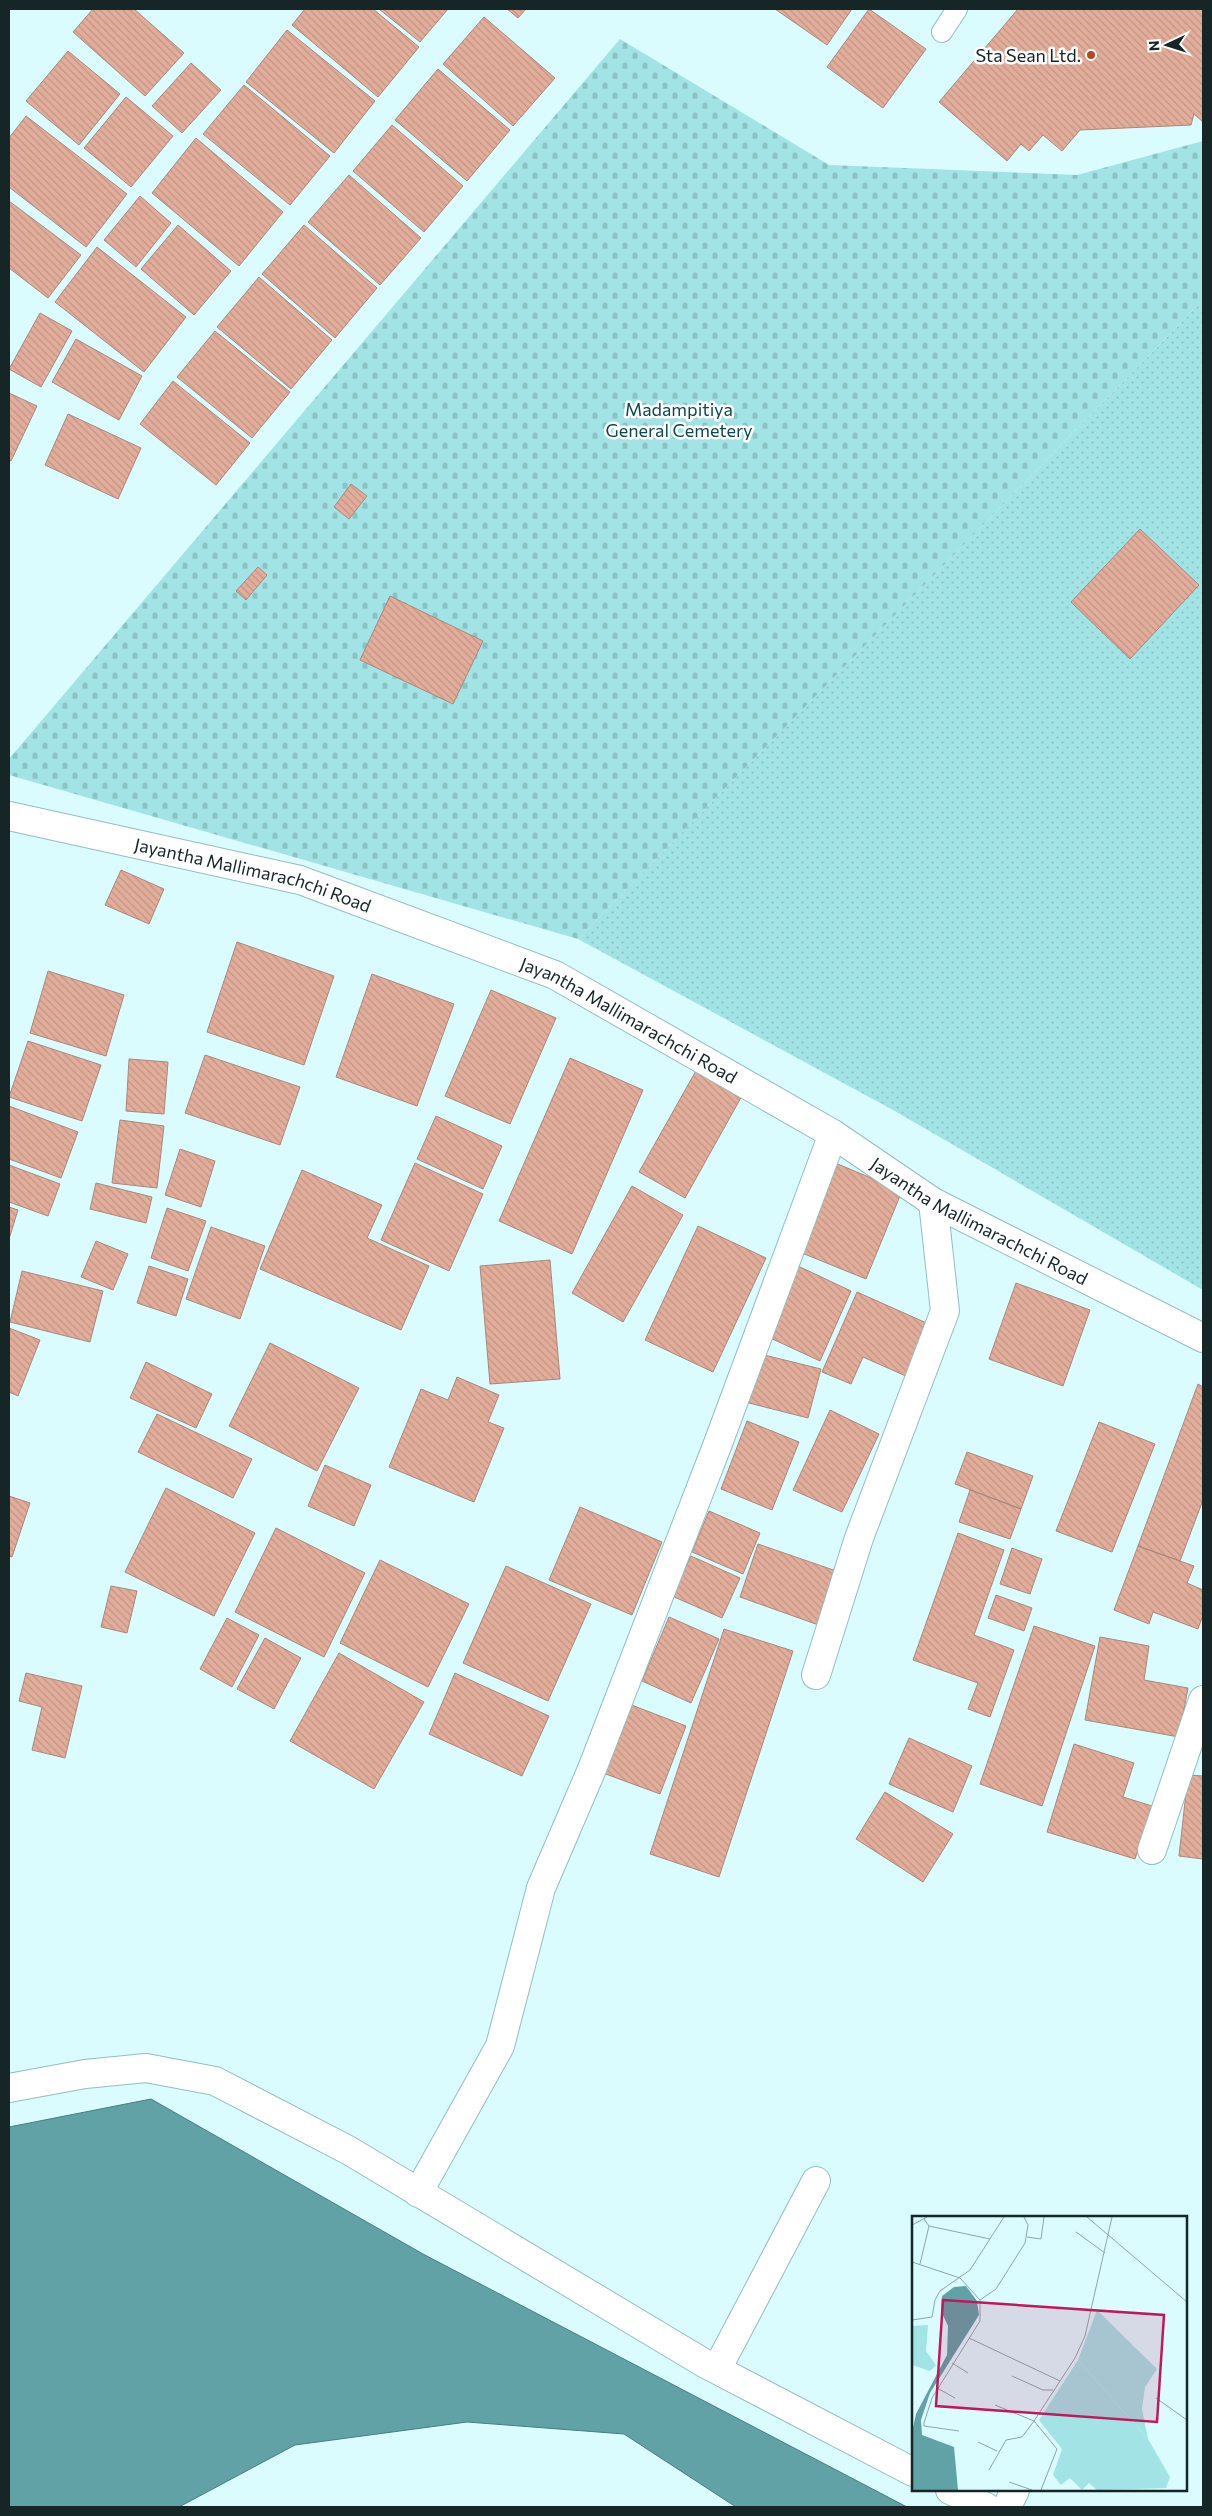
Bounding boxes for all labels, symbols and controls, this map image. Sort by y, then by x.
north arrow [1142,20,1192,70]
text: N [1145,40,1162,52]
place label: Sta Sean Ltd. [975,44,1081,66]
marker: Sta Sean Ltd. [1085,49,1097,61]
park label: Madampitiya General Cemetery [605,398,753,441]
street label: Jayantha Mallimarachchi Road [132,833,374,917]
street label: Jayantha Mallimarachchi Road [517,952,741,1088]
street label: Jayantha Mallimarachchi Road [867,1152,1092,1289]
inset map [912,2216,1187,2491]

